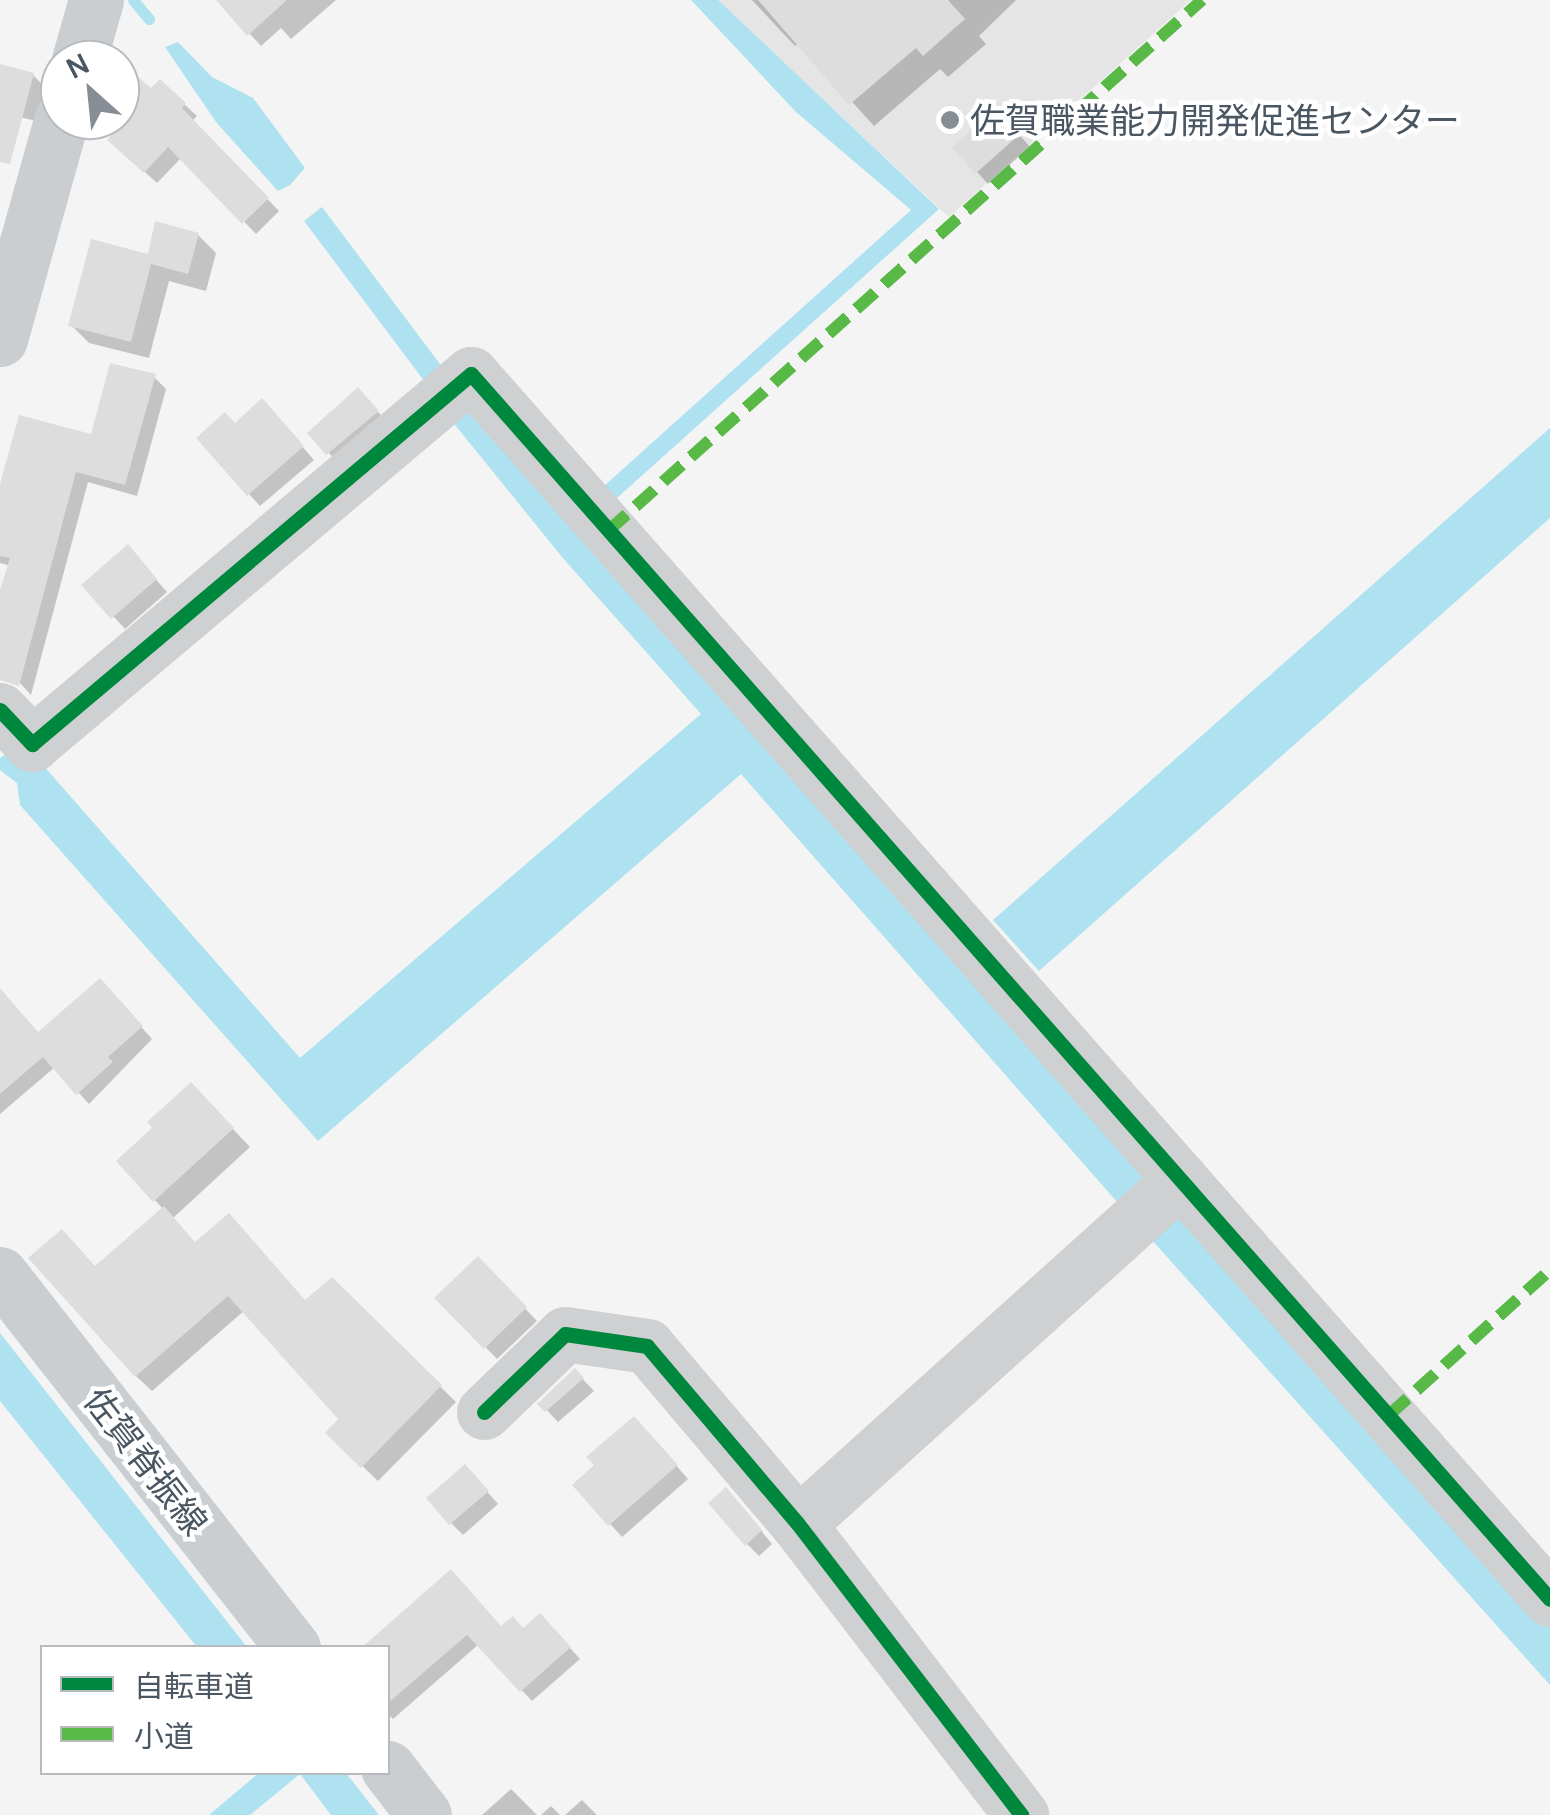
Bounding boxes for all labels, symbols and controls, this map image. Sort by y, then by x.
north arrow [40,40,140,140]
text: N [60,44,95,87]
place label: 佐賀職業能力開発促進センター [970,99,1460,141]
marker: 佐賀職業能力開発促進センター [939,109,961,131]
street label: 佐賀脊振線 [76,1379,216,1543]
legend [40,1645,390,1775]
text: 自転車道 [134,1665,254,1706]
text: 小道 [134,1715,194,1756]

